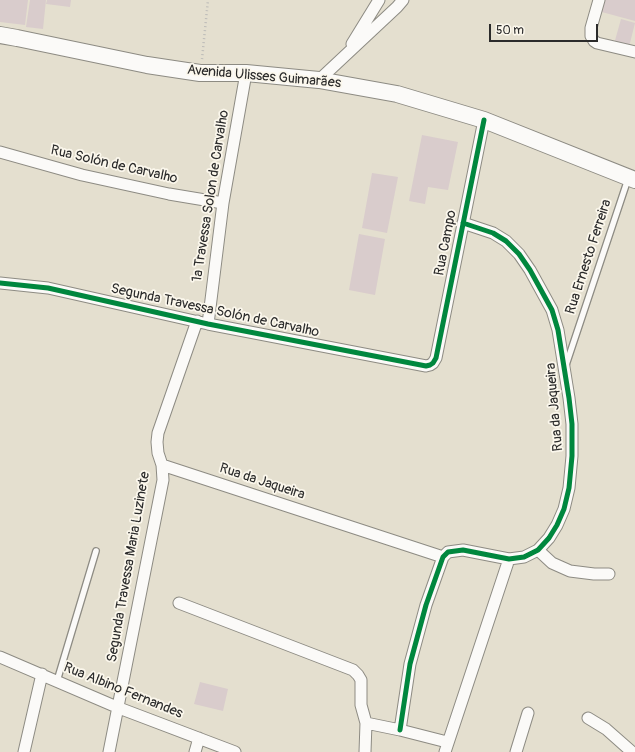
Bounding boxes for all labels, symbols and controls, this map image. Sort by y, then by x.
scale bar [491,16,600,42]
text: 50 m [496,23,524,38]
street label: Avenida Ulisses Guimarães [186,62,342,92]
street label: 1ª Travessa Solon de Carvalho [189,109,233,283]
street label: Rua Solón de Carvalho [49,142,179,188]
street label: Rua Ernesto Ferreira [563,197,615,317]
street label: Rua Campo [431,209,461,277]
street label: Segunda Travessa Solón de Carvalho [109,281,321,341]
street label: Rua da Jaqueira [543,362,567,452]
street label: Rua da Jaqueira [217,460,307,504]
street label: Segunda Travessa Maria Luzinete [104,470,154,664]
street label: Rua Albino Fernandes [61,659,185,723]

